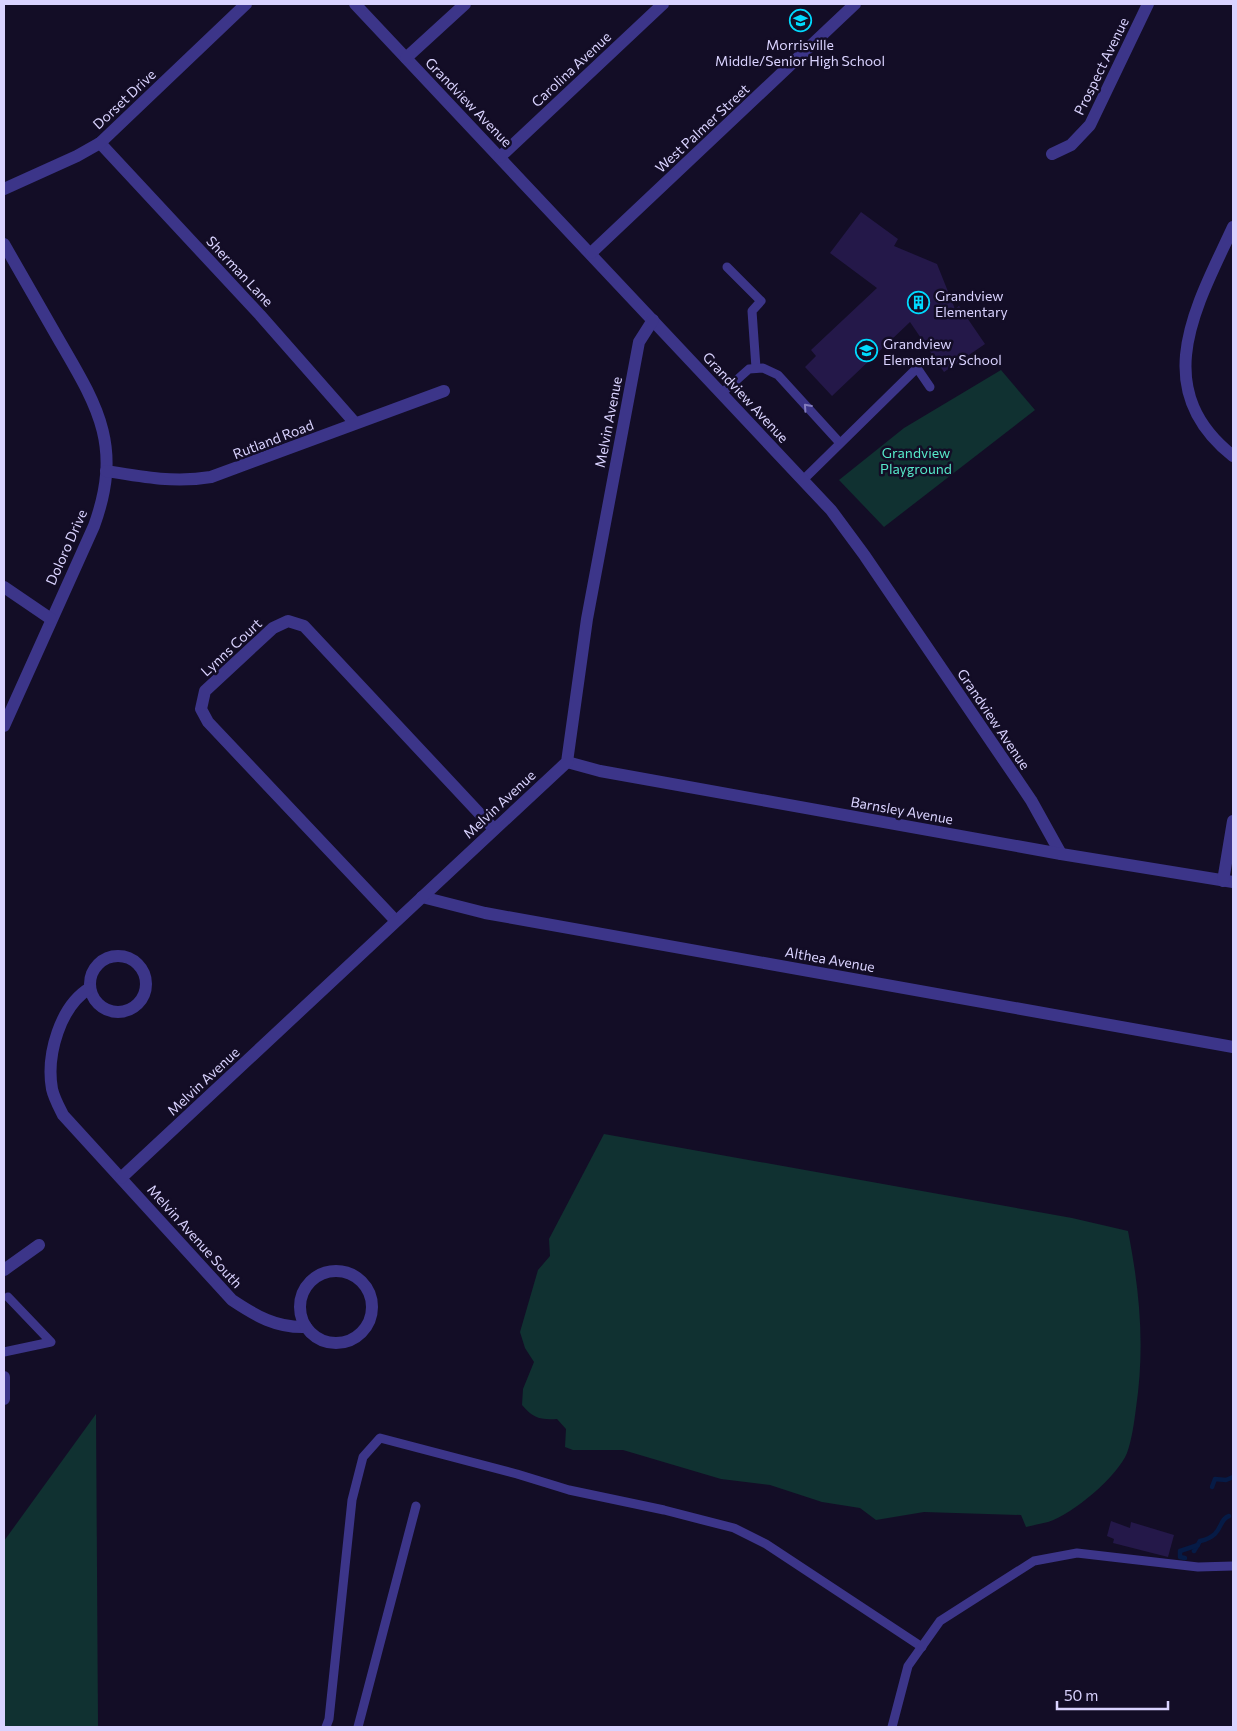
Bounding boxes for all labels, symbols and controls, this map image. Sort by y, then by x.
school or university icon: Morrisville Middle/Senior High School [788,9,812,33]
street label: Prospect Avenue [1070,14,1132,118]
street label: Carolina Avenue [528,28,614,110]
place label: Morrisville Middle/Senior High School [715,36,885,69]
street label: Grandview Avenue [422,54,516,150]
street label: Dorset Drive [89,66,159,132]
street label: West Palmer Street [651,80,753,176]
street label: Sherman Lane [203,232,277,310]
place label: Grandview Elementary [935,287,1008,320]
building icon: Grandview Elementary [907,291,931,315]
place label: Grandview Elementary School [883,335,1002,368]
school or university icon: Grandview Elementary School [855,339,879,363]
street label: Grandview Avenue [700,348,792,446]
street label: Melvin Avenue [591,375,625,469]
one-way arrow [804,404,813,413]
street label: Rutland Road [230,416,316,462]
park label: Grandview Playground [880,444,952,477]
street label: Doloro Drive [42,507,90,587]
street label: Lynns Court [197,614,265,680]
street label: Grandview Avenue [954,665,1034,773]
street label: Melvin Avenue [459,766,539,842]
street label: Barnsley Avenue [849,793,955,827]
street label: Althea Avenue [784,943,876,975]
street label: Melvin Avenue [163,1043,243,1119]
street label: Melvin Avenue South [144,1181,246,1291]
scale bar [1057,1678,1168,1710]
text: 50 m [1064,1686,1098,1704]

